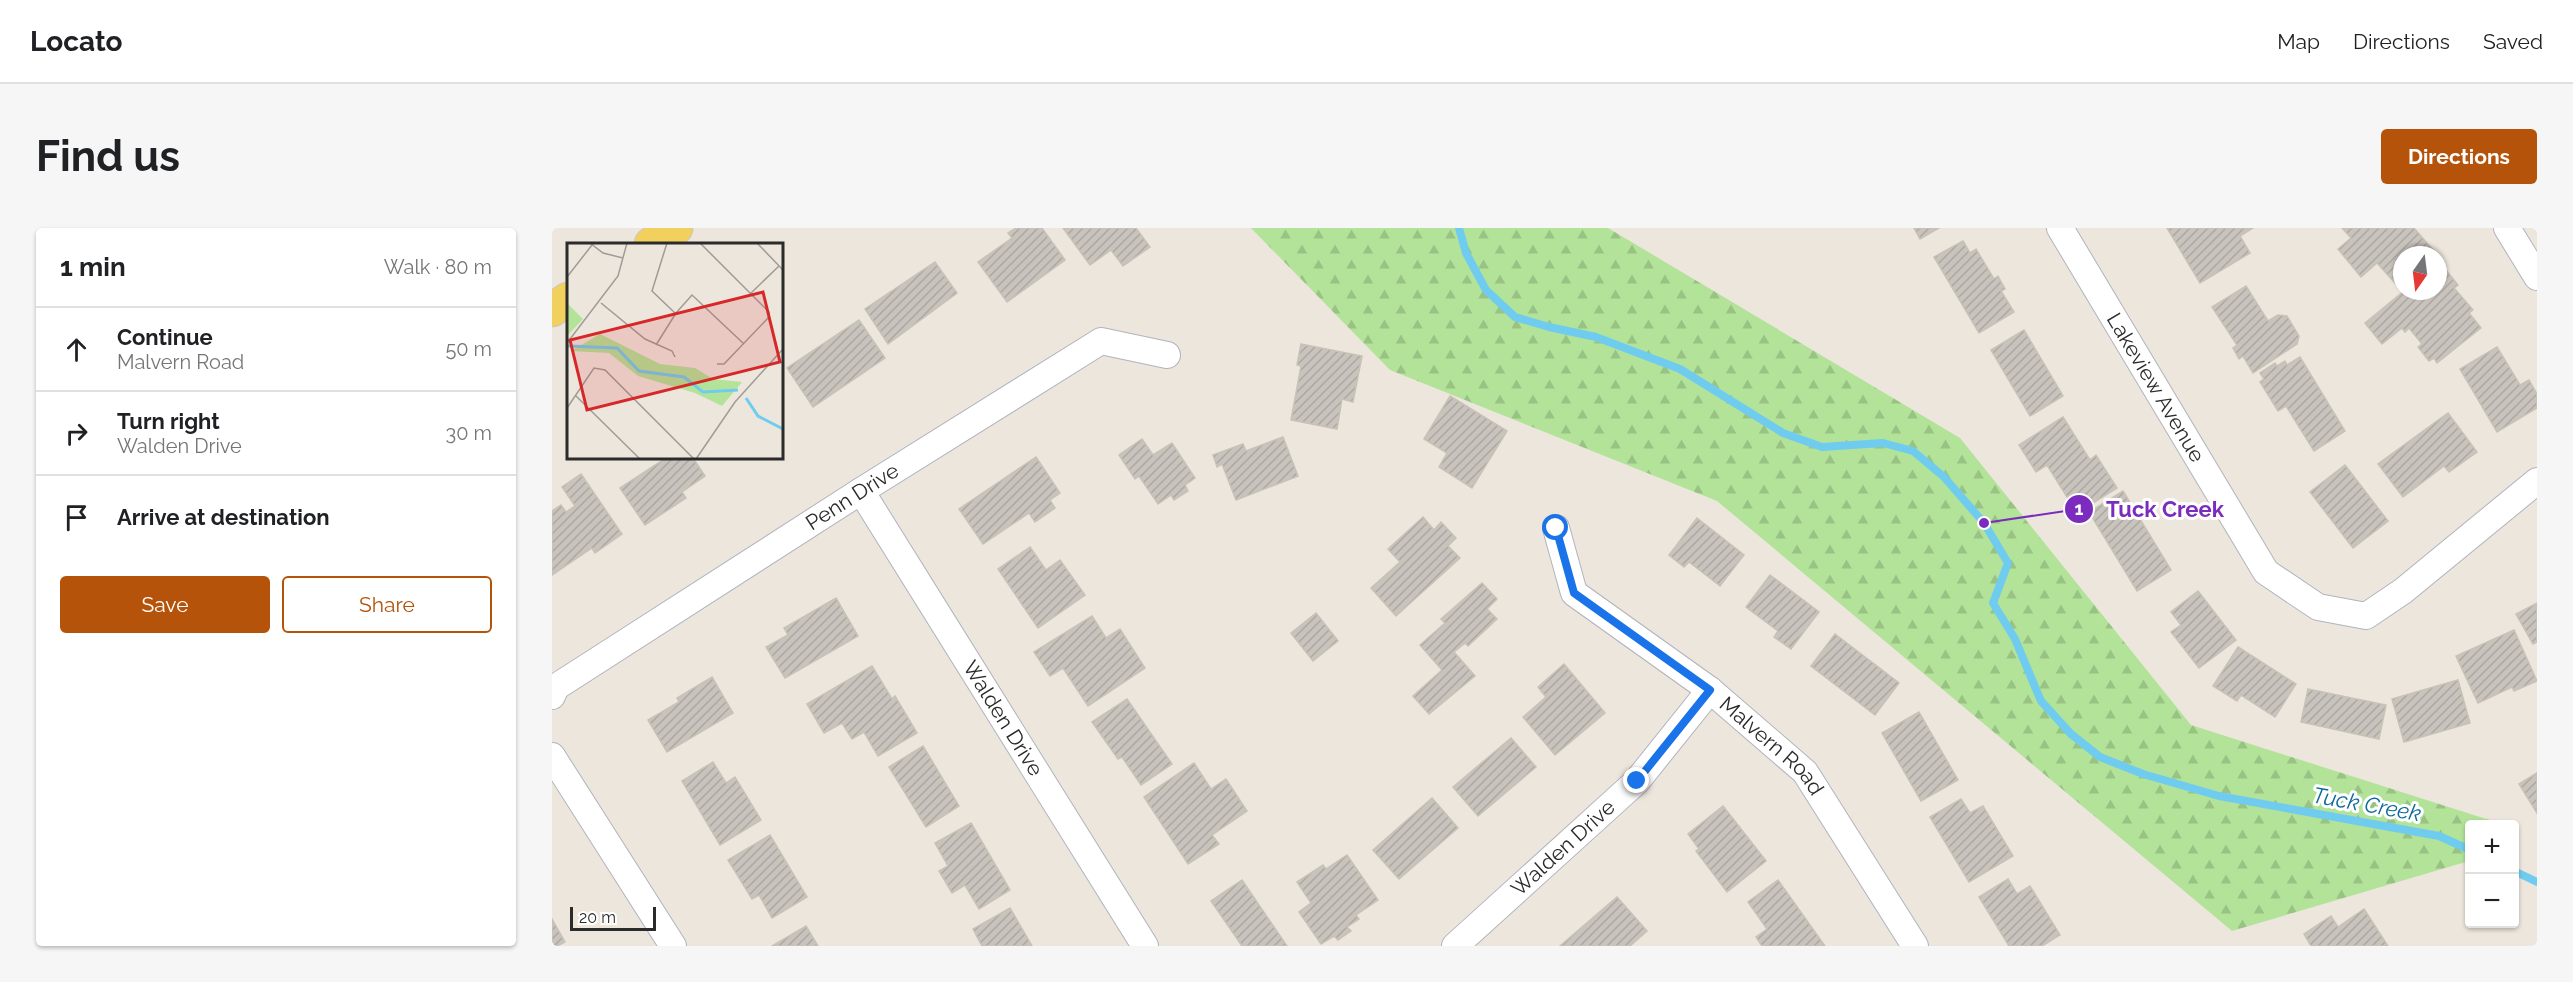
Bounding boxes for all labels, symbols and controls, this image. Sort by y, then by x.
text: Locato [30,25,122,58]
text: Map [2277,29,2320,54]
text: Directions [2353,29,2450,54]
text: Saved [2483,29,2543,54]
button: Directions [2381,129,2537,184]
text: Find us [36,132,180,181]
inset map [567,243,783,459]
north arrow [2393,246,2447,300]
text: 1 min [60,252,126,282]
text: Walk · 80 m [384,255,492,279]
street label: Lakeview Avenue [2102,308,2210,466]
text: Continue [117,324,213,350]
icon: ahead [60,333,93,366]
text: 50 m [445,337,492,361]
text: Malvern Road [117,350,244,374]
text: Turn right [117,408,220,434]
icon: right [60,417,93,450]
text: 30 m [446,421,492,445]
text: Walden Drive [117,434,242,458]
street label: Penn Drive [801,458,903,535]
callout: Tuck Creek [2064,489,2236,529]
text: Tuck Creek [2106,496,2225,522]
text: 1 [2075,498,2084,519]
icon: arrive [60,501,93,534]
text: Arrive at destination [117,504,330,530]
route start [1542,514,1568,540]
button: Save [60,576,270,633]
button: Share [282,576,492,633]
street label: Walden Drive [958,656,1049,780]
street label: Malvern Road [1715,691,1829,799]
route end [1623,767,1649,793]
water label: Tuck Creek [2311,782,2423,826]
street label: Walden Drive [1506,794,1620,901]
map controls [2465,820,2519,928]
button: + [2465,820,2519,874]
button: − [2465,874,2519,928]
scale bar [570,904,656,932]
text: 20 m [579,908,616,927]

